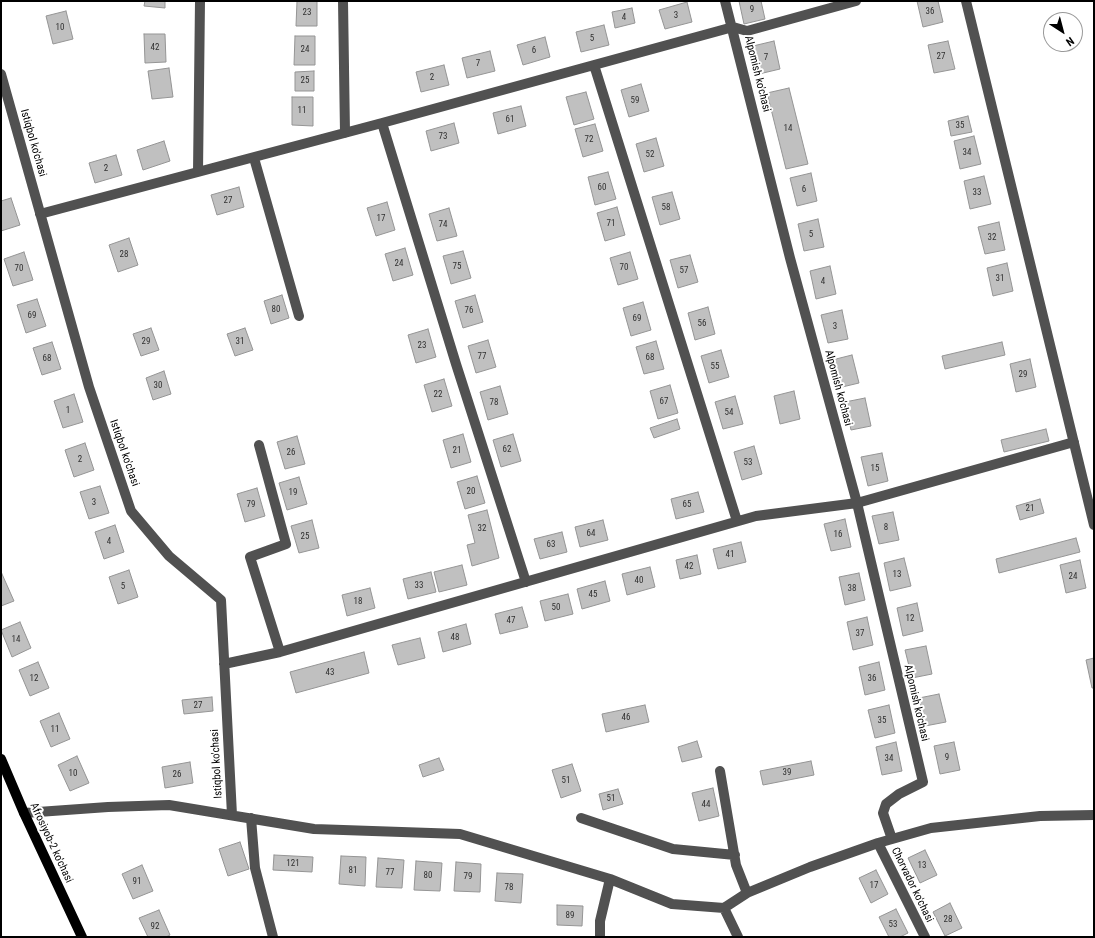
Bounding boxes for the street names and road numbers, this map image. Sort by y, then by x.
street label: Alpomish ko'chasi [741,35,773,113]
street label: Istiqbol ko'chasi [17,108,49,178]
street label: Alpomish ko'chasi [822,349,854,427]
street label: Istiqbol ko'chasi [106,418,142,488]
street label: Alpomish ko'chasi [901,663,931,743]
street label: Istiqbol ko'chasi [209,729,225,799]
street label: Afrosiyob-2 ko'chasi [27,801,75,885]
street label: Chorvador ko'chasi [888,845,936,925]

